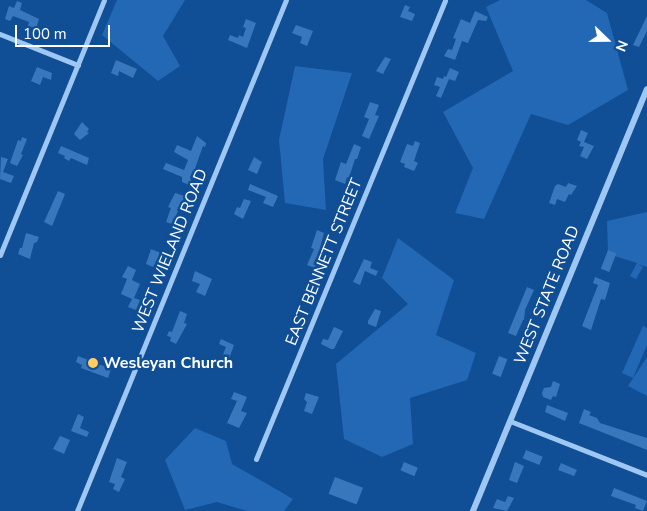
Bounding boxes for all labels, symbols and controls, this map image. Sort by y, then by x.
scale bar [18,15,112,47]
north arrow [582,15,632,65]
text: 100 m [23,24,67,44]
text: N [611,37,632,54]
street label: WEST WIELAND ROAD [128,166,212,336]
street label: EAST BENNETT STREET [282,176,366,348]
street label: WEST STATE ROAD [510,223,584,367]
place label: Wesleyan Church [103,353,233,373]
marker: Wesleyan Church [87,357,99,369]

